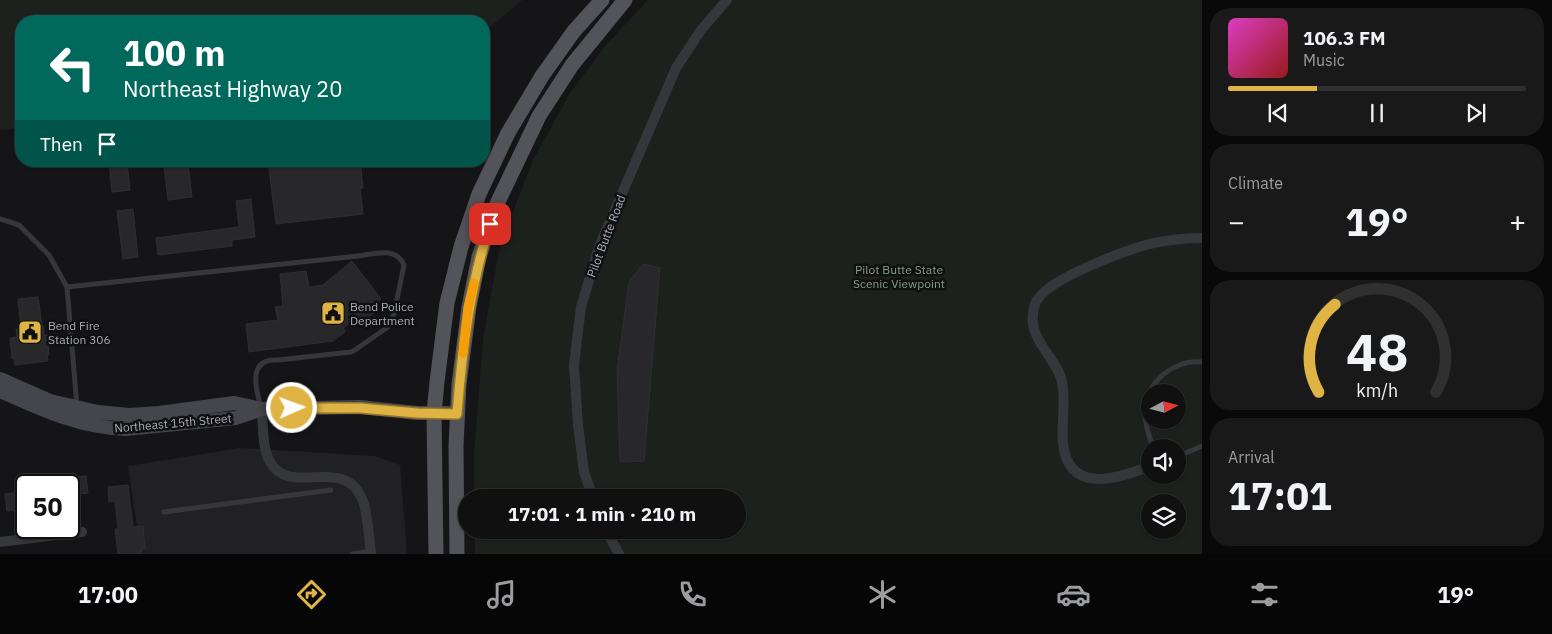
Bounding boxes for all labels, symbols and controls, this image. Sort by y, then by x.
text: 106.3 FM [1303,26,1386,50]
text: 100 m [123,30,226,76]
icon: left [40,35,105,100]
text: Music [1303,50,1345,70]
text: Northeast Highway 20 [123,74,343,103]
icon: previous [1264,99,1292,127]
icon: pause [1363,99,1391,127]
icon: next [1462,99,1490,127]
icon: arrive [93,130,121,158]
text: Then [40,132,83,156]
text: Climate [1228,173,1283,193]
street label: Pilot Butte Road [583,193,629,279]
text: 19° [1345,197,1409,246]
pin [469,203,511,245]
text: − [1228,203,1245,240]
text: + [1509,203,1526,240]
icon: arrive [476,210,504,238]
park label: Pilot Butte State Scenic Viewpoint [853,262,945,291]
place label: Bend Police Department [350,299,415,328]
public building icon: Bend Police Department [320,300,346,326]
place label: Bend Fire Station 306 [48,318,111,347]
text: 48 [1346,318,1408,385]
public building icon: Bend Fire Station 306 [17,319,43,345]
text: km/h [1356,379,1398,402]
position arrow [265,381,317,433]
north arrow [1141,384,1186,429]
map controls [1141,384,1186,539]
street label: Northeast 15th Street [114,410,232,436]
button: sound [1141,439,1186,484]
text: Arrival [1228,447,1275,467]
text: 17:01 [1228,471,1332,520]
speed limit sign: 50 [15,474,80,539]
button: layers [1141,494,1186,539]
text: 17:01 · 1 min · 210 m [508,502,696,526]
icon: directions [294,577,329,612]
icon: music [484,577,519,612]
icon: phone [675,577,710,612]
icon: climate [865,577,900,612]
icon: car [1056,577,1091,612]
icon: filters [1247,577,1282,612]
text: 17:00 [78,580,138,609]
text: 19° [1437,580,1474,609]

